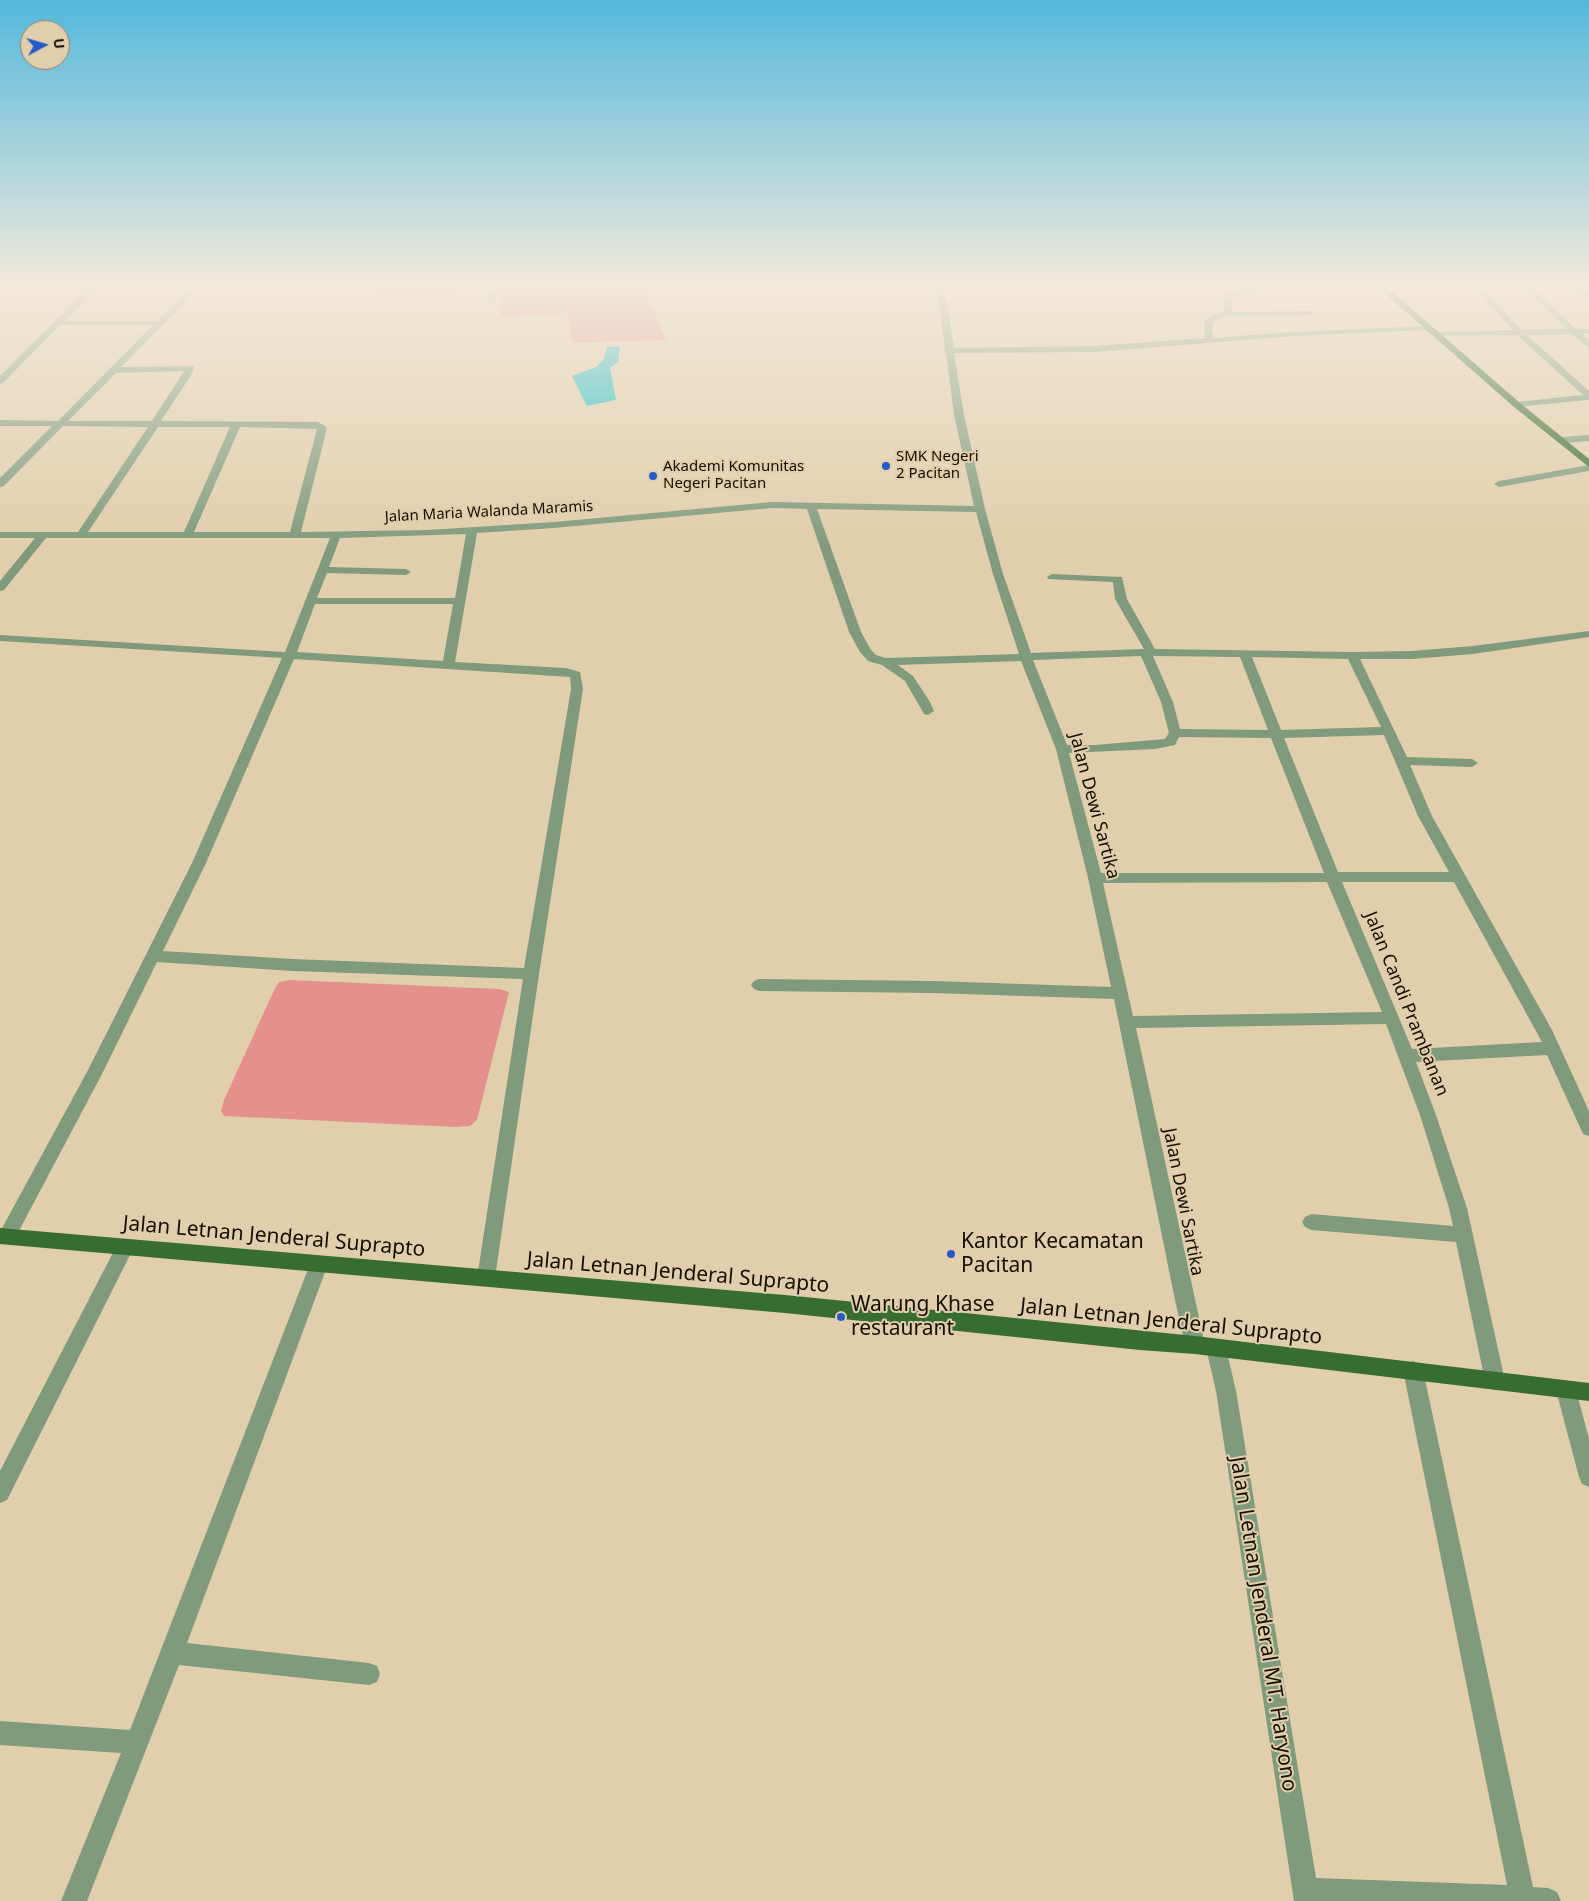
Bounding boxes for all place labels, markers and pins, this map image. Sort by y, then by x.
place label: SMK Negeri 2 Pacitan [896,448,979,483]
place label: Akademi Komunitas Negeri Pacitan [663,458,804,493]
marker: SMK Negeri 2 Pacitan [880,460,892,472]
marker: Akademi Komunitas Negeri Pacitan [647,470,659,482]
place label: Kantor Kecamatan Pacitan [961,1229,1144,1279]
marker: Kantor Kecamatan Pacitan [945,1248,957,1260]
place label: Warung Khase restaurant [851,1292,995,1342]
marker: Warung Khase restaurant [835,1311,847,1323]

